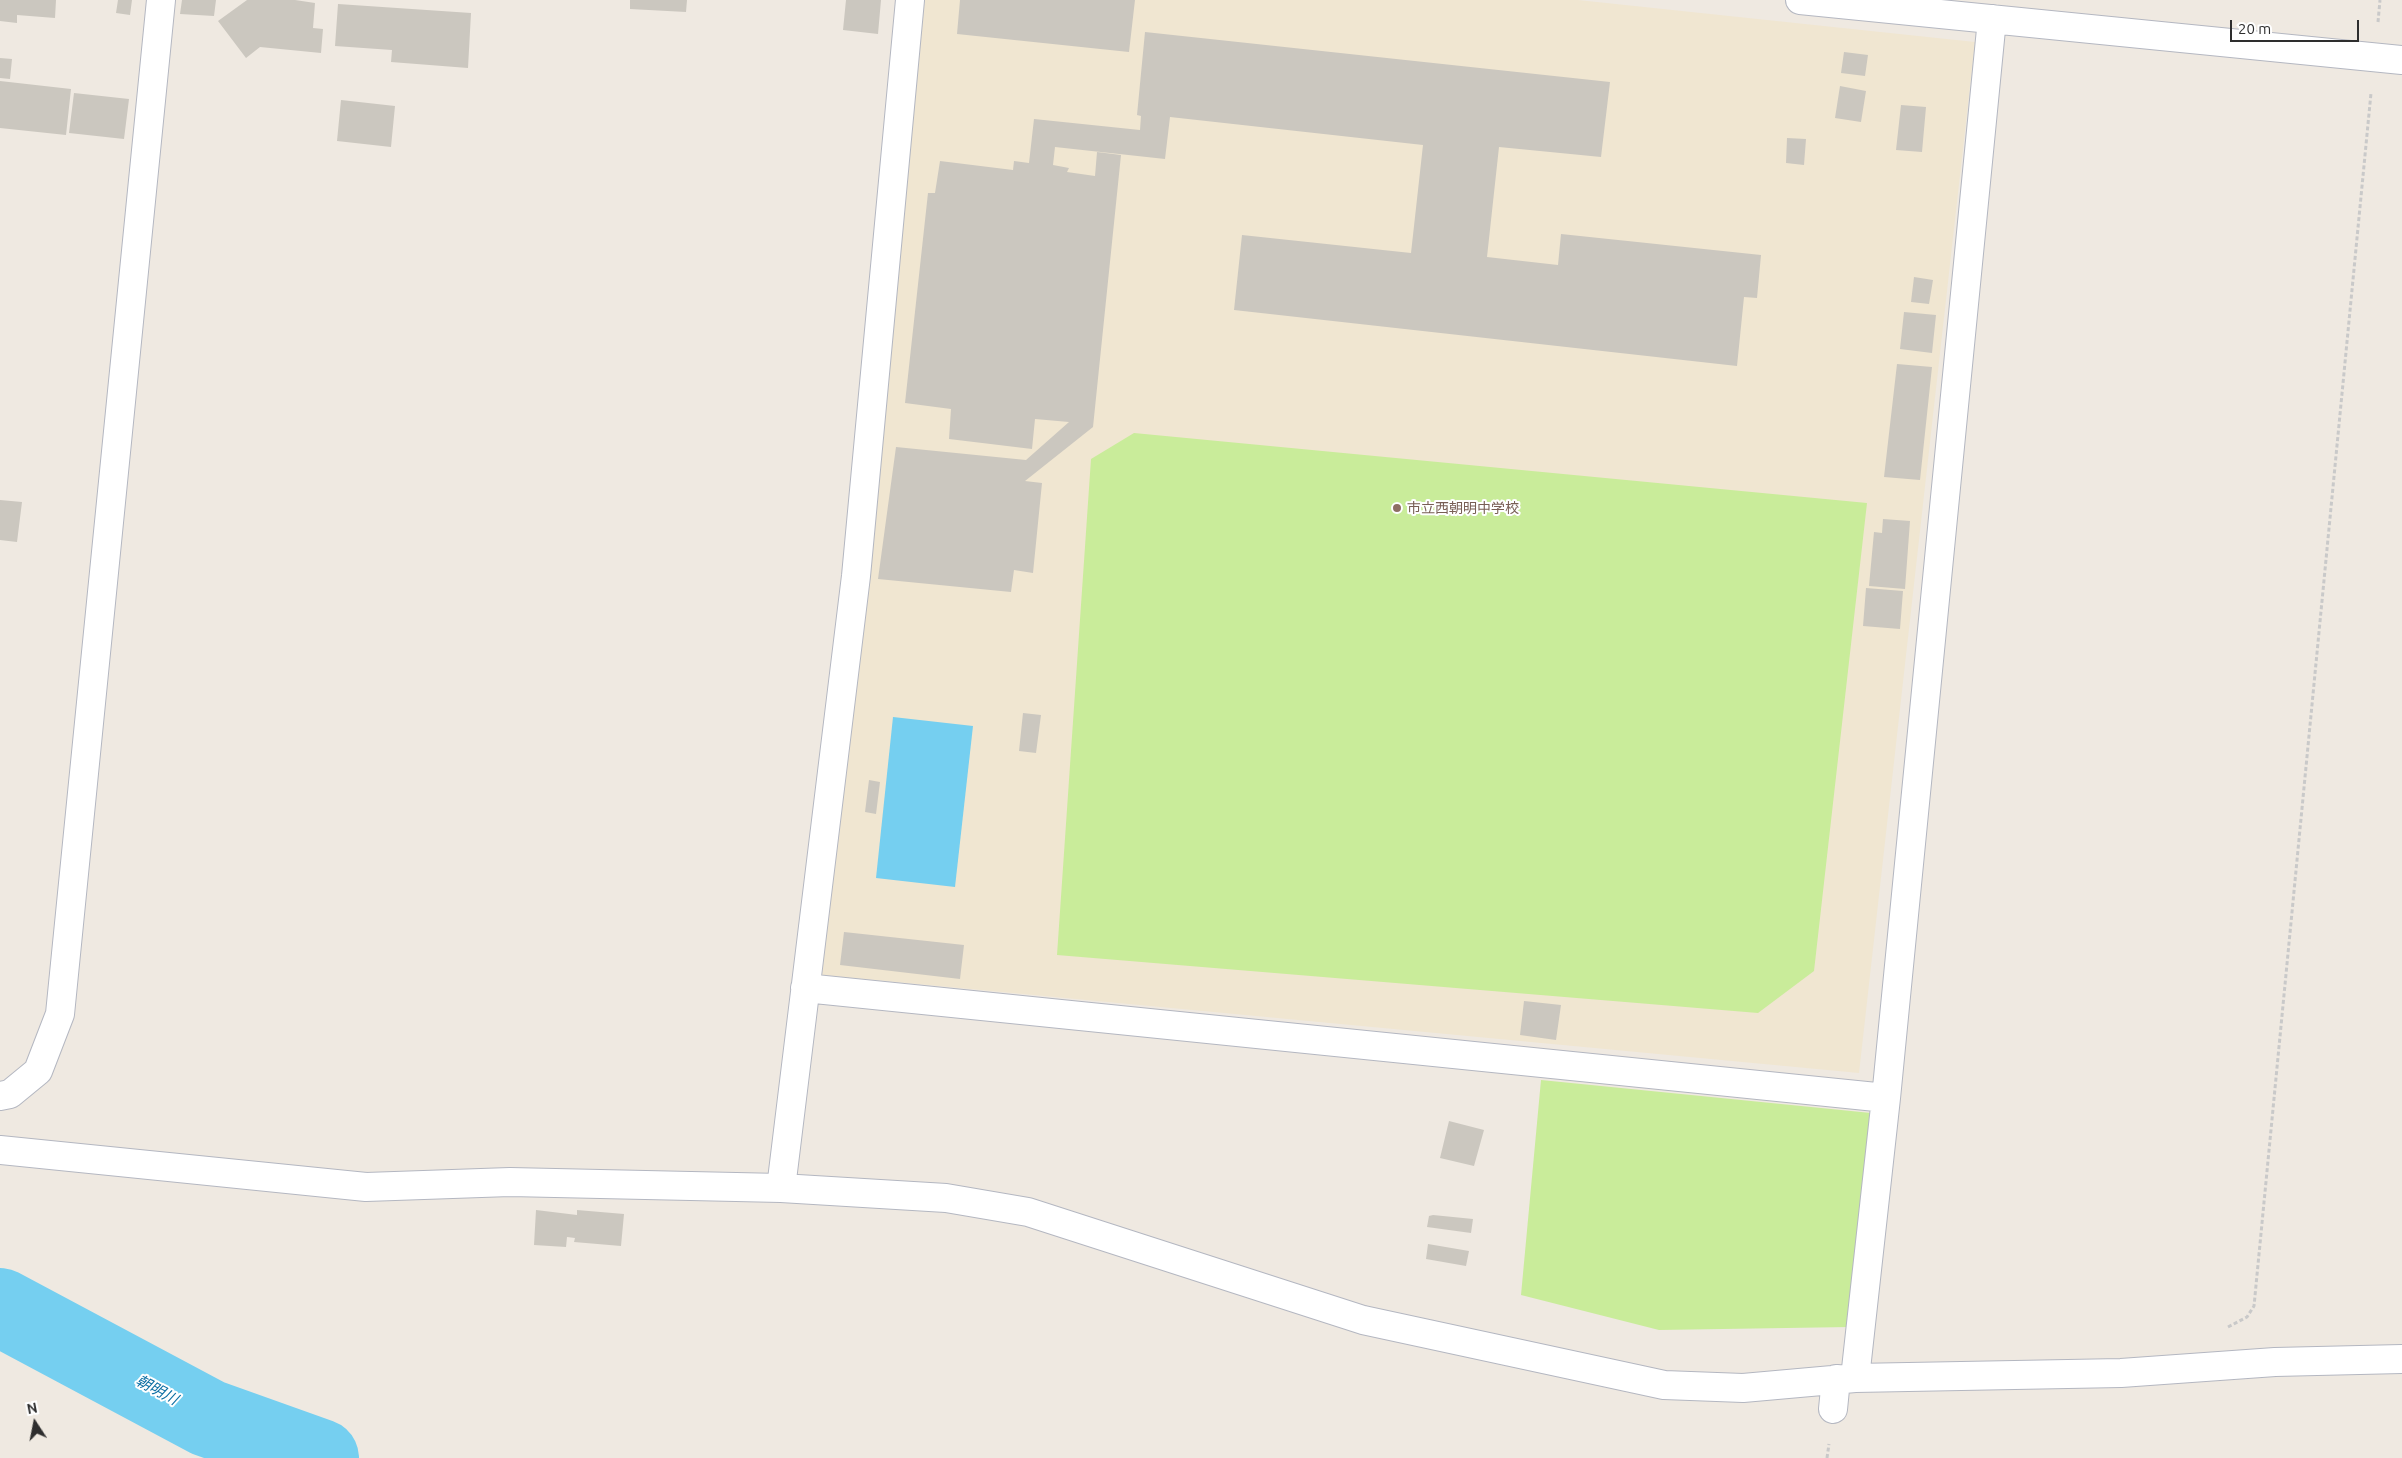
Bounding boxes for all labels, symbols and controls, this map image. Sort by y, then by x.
scale bar [2232,10,2361,42]
text: 20 m [2238,20,2271,37]
place label: 市立西朝明中学校 [1407,500,1519,516]
marker: 市立西朝明中学校 [1391,502,1403,514]
water label: 朝明川 [133,1371,181,1409]
north arrow [10,1398,60,1448]
text: N [25,1399,39,1417]

